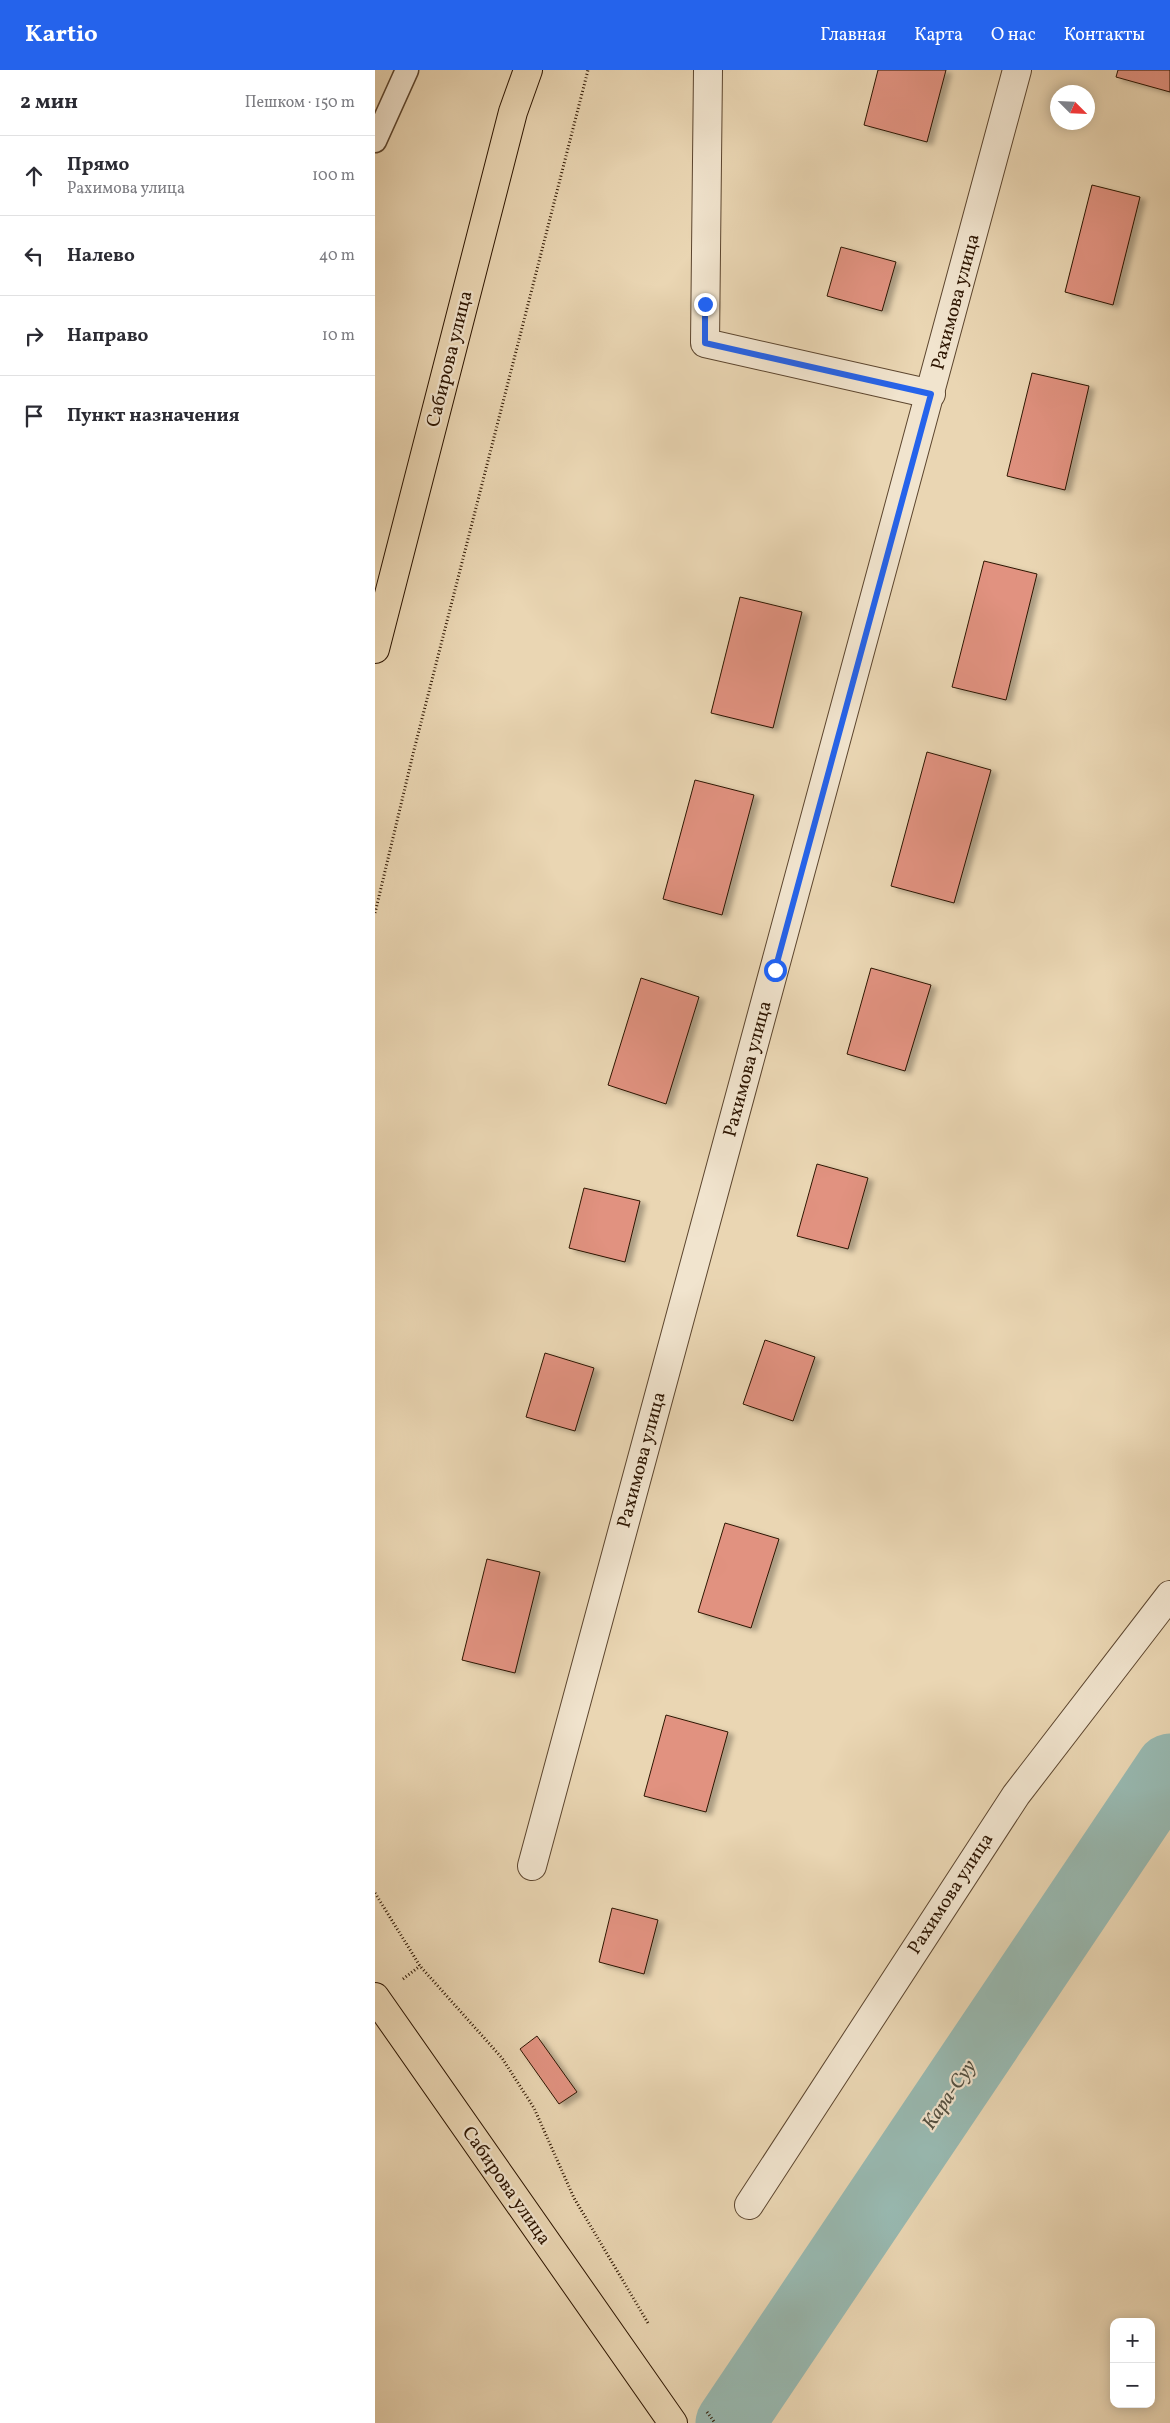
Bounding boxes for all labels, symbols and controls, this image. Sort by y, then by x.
text: Kartio [25,18,98,52]
text: Главная [820,23,886,48]
text: Карта [914,23,963,48]
text: О нас [991,23,1036,48]
text: Контакты [1064,23,1145,48]
north arrow [1050,85,1095,130]
text: 2 мин [20,88,78,117]
text: Пешком · 150 m [245,92,355,114]
text: Прямо [67,152,129,178]
icon: ahead [20,162,48,190]
text: 100 m [312,165,355,187]
text: Рахимова улица [67,178,185,200]
street label: Рахимова улица [925,231,987,373]
icon: left [20,242,48,270]
text: Налево [67,243,135,269]
text: 40 m [319,245,355,267]
street label: Сабирова улица [420,288,480,430]
route end [694,293,717,316]
icon: right [20,322,48,350]
text: Направо [67,323,149,349]
text: 10 m [322,325,355,347]
icon: arrive [20,402,48,430]
text: Пункт назначения [67,403,240,429]
route start [764,959,787,982]
street label: Рахимова улица [717,998,779,1140]
street label: Рахимова улица [611,1389,673,1531]
street label: Рахимова улица [902,1828,1000,1960]
water label: Кара-Суу [916,2054,984,2136]
street label: Сабирова улица [455,2121,557,2251]
map controls [1110,2318,1155,2408]
button: + [1110,2318,1155,2363]
button: − [1110,2363,1155,2408]

